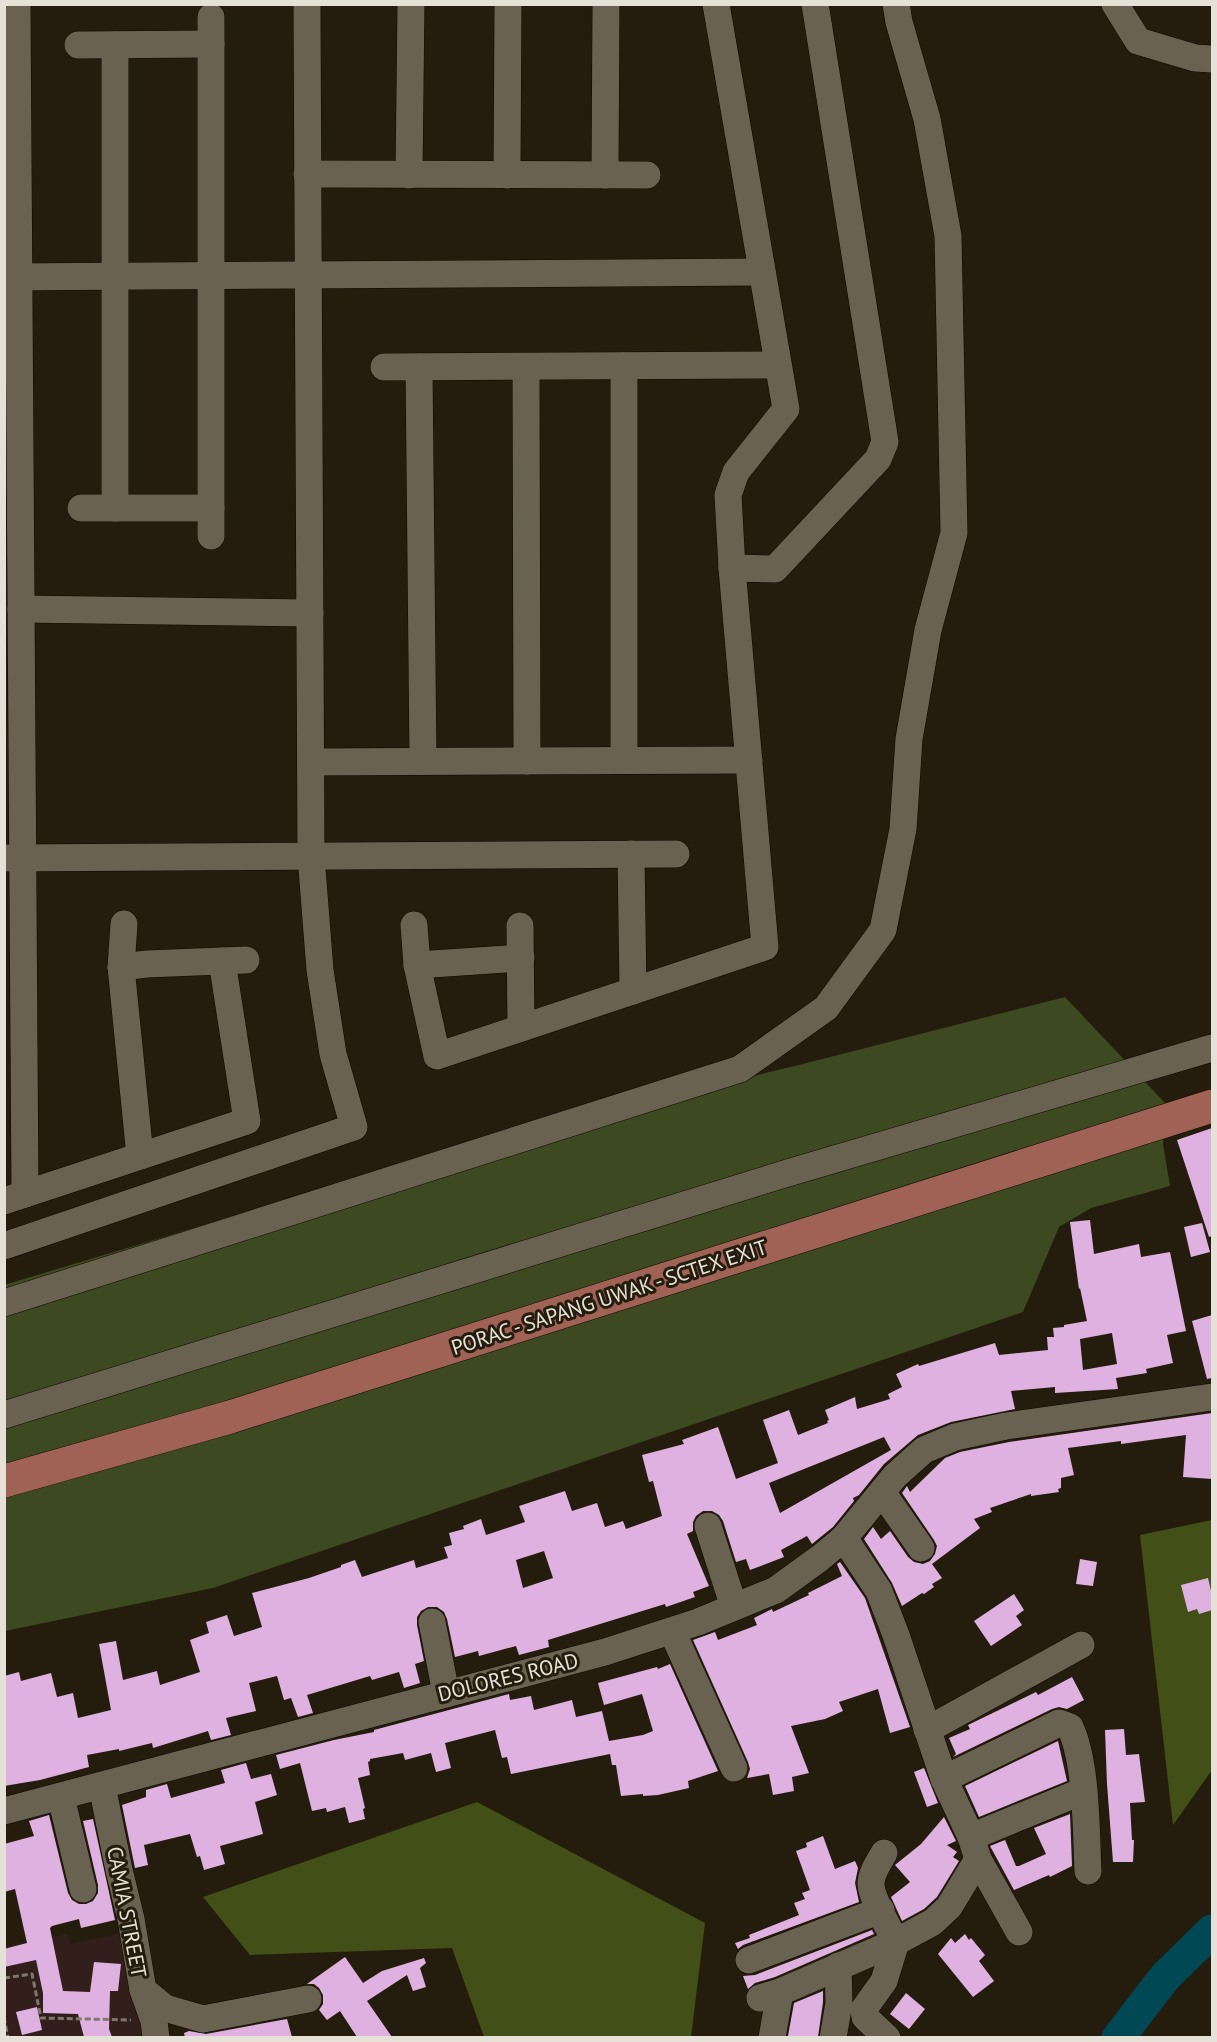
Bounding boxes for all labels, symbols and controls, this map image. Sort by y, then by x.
street label: PORAC - SAPANG UWAK - SCTEX EXIT [448,1233,771,1361]
street label: DOLORES ROAD [435,1646,581,1708]
street label: CAMIA STREET [101,1844,153,1980]

